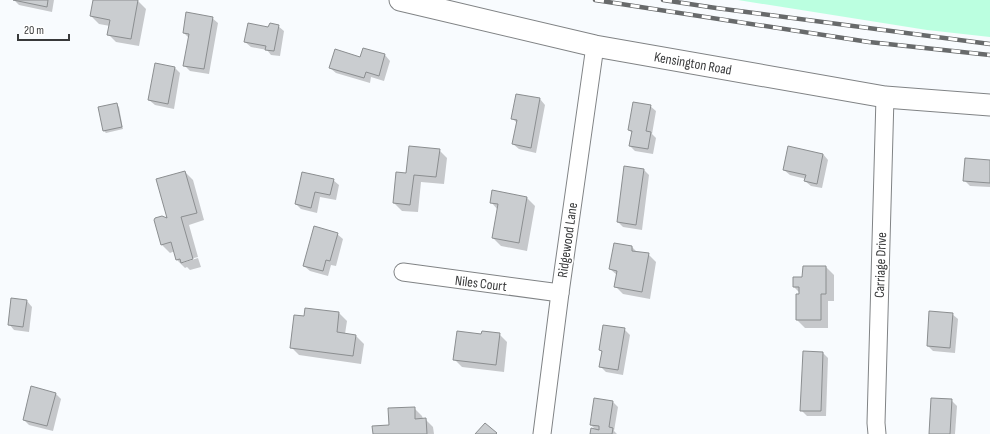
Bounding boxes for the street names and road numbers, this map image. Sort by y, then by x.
street label: Kensington Road [653,48,733,79]
street label: Ridgewood Lane [554,201,581,279]
street label: Carriage Drive [871,232,890,298]
street label: Niles Court [454,272,508,295]

